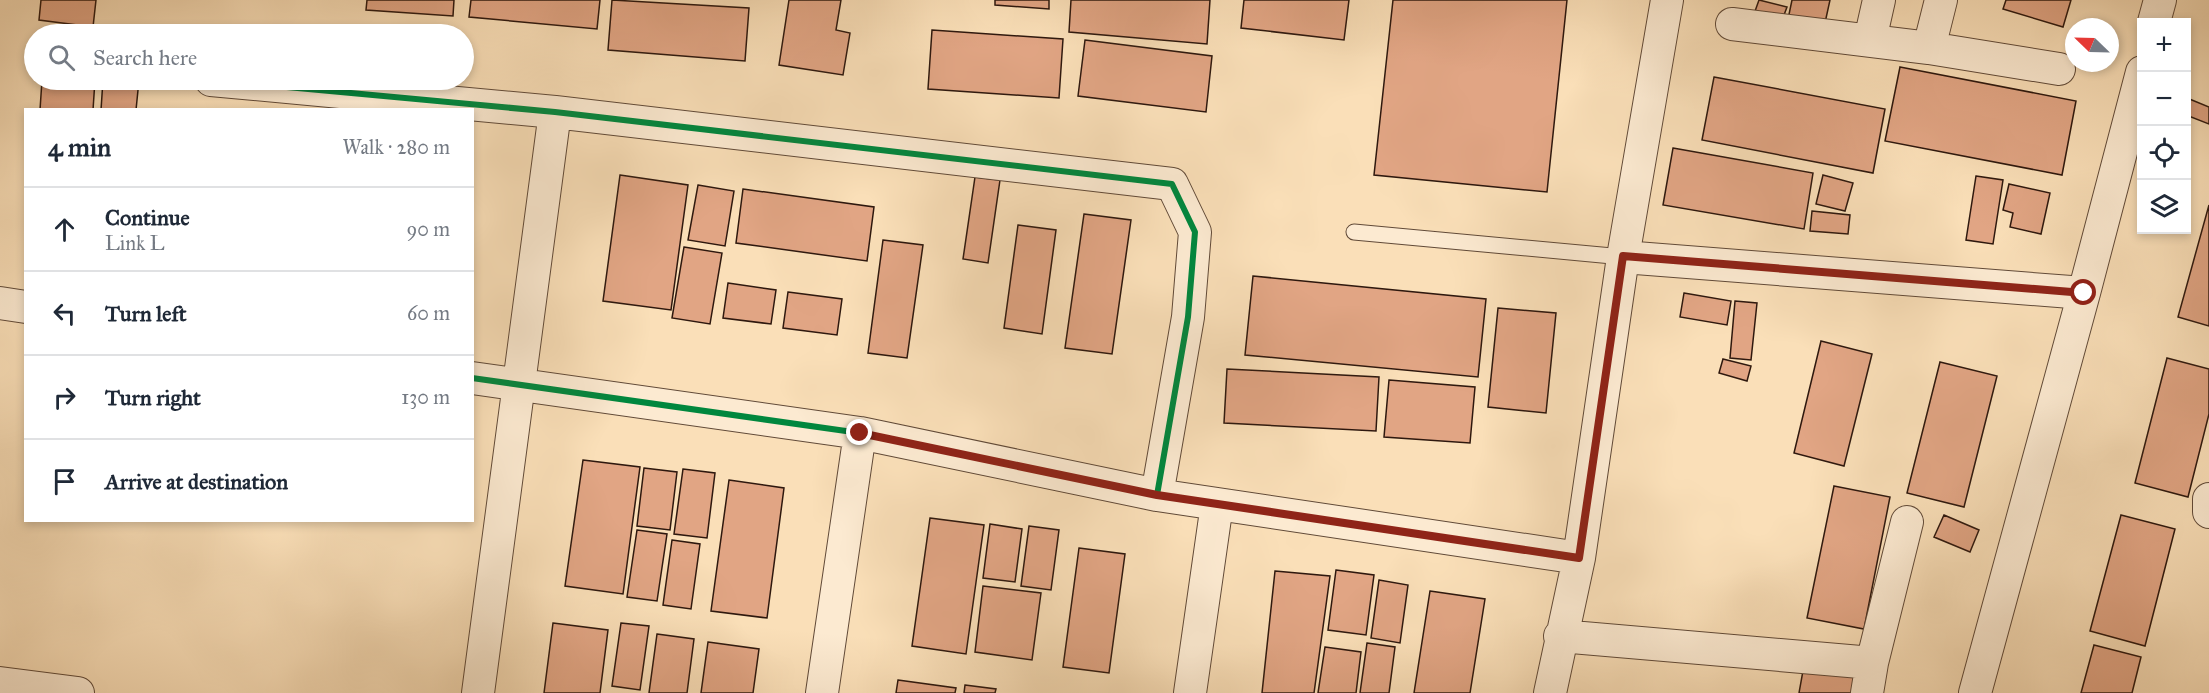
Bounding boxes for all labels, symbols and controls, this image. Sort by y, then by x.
north arrow [2065,18,2119,72]
map controls [2137,18,2191,234]
button: + [2137,18,2191,72]
search box [24,24,474,90]
icon: search [45,41,78,74]
text: Search here [93,44,197,71]
button: − [2137,72,2191,126]
button: locate [2137,126,2191,180]
text: 4 min [48,131,111,163]
text: Walk · 280 m [343,135,450,159]
button: layers [2137,180,2191,234]
text: Continue [105,204,190,231]
icon: ahead [48,213,81,246]
text: 90 m [407,217,450,241]
text: Link L [105,231,164,255]
route start [2070,279,2096,305]
icon: left [48,297,81,330]
text: Turn left [105,300,187,327]
text: 60 m [407,301,450,325]
icon: right [48,381,81,414]
text: Turn right [105,384,201,411]
text: 130 m [401,385,450,409]
route end [846,419,872,445]
icon: arrive [48,465,81,498]
text: Arrive at destination [105,468,288,495]

